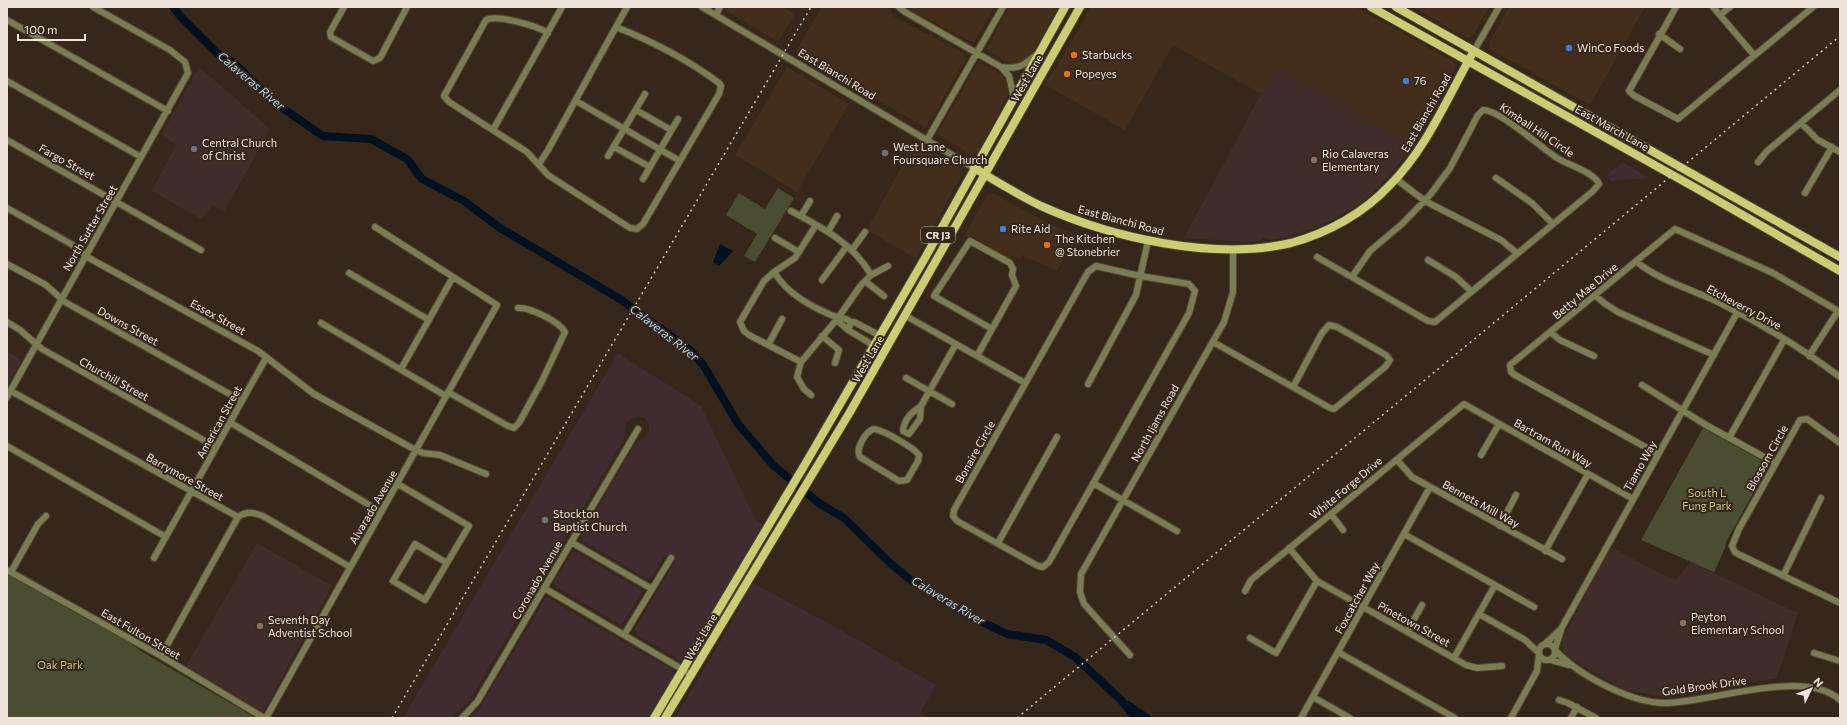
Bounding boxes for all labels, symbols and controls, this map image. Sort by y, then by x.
scale bar [18,16,85,42]
text: 100 m [24,22,58,36]
place label: WinCo Foods [1577,41,1644,54]
marker: WinCo Foods [1564,43,1574,53]
street label: East Bianchi Road [796,45,878,102]
water label: Calaveras River [215,48,289,113]
place label: Starbucks [1082,48,1132,61]
marker: Starbucks [1069,50,1079,60]
street label: West Lane [1008,52,1045,104]
place label: Popeyes [1075,67,1117,80]
marker: Popeyes [1062,69,1072,79]
street label: East Bianchi Road [1398,71,1453,154]
place label: 76 [1414,74,1427,87]
marker: 76 [1401,76,1411,86]
street label: Kimball Hill Circle [1498,100,1577,159]
street label: East March Lane [1573,102,1652,153]
place label: Central Church of Christ [202,136,277,162]
place label: West Lane Foursquare Church [893,140,987,166]
street label: Fargo Street [37,141,98,182]
marker: Central Church of Christ [189,144,199,154]
place label: Rio Calaveras Elementary [1322,147,1389,173]
marker: West Lane Foursquare Church [880,148,890,158]
marker: Rio Calaveras Elementary [1309,155,1319,165]
street label: North Sutter Street [60,182,120,273]
street label: East Bianchi Road [1077,202,1165,237]
place label: Rite Aid [1011,222,1050,235]
marker: Rite Aid [998,224,1008,234]
road number: CR J3 [921,227,955,243]
place label: The Kitchen @ Stonebrier [1055,232,1121,258]
marker: The Kitchen @ Stonebrier [1042,240,1052,250]
street label: Betty Mae Drive [1550,260,1620,321]
street label: Etcheverry Drive [1705,281,1784,332]
street label: Essex Street [188,296,249,337]
water label: Calaveras River [628,301,703,364]
street label: Downs Street [95,303,161,348]
street label: West Lane [849,333,886,385]
street label: Churchill Street [77,354,152,403]
street label: North Ijams Road [1128,382,1181,464]
street label: American Street [193,383,244,460]
street label: Bartram Run Way [1512,416,1595,470]
street label: Bonaire Circle [952,418,997,485]
street label: Blossom Circle [1743,422,1790,493]
street label: Tiamo Way [1620,438,1659,493]
street label: Barrymore Street [144,450,227,504]
street label: White Forge Drive [1307,454,1385,522]
street label: Alvarado Avenue [346,467,399,546]
street label: Bennets Mill Way [1441,477,1522,530]
park label: South L Fung Park [1682,486,1732,512]
place label: Stockton Baptist Church [553,507,627,533]
marker: Stockton Baptist Church [540,515,550,525]
street label: Coronado Avenue [509,538,564,621]
street label: Foxcatcher Way [1332,560,1382,636]
water label: Calaveras River [909,573,989,628]
street label: Pinetown Street [1376,598,1453,649]
street label: East Fulton Street [99,606,184,662]
place label: Peyton Elementary School [1691,610,1784,636]
street label: West Lane [682,611,720,662]
place label: Seventh Day Adventist School [268,613,352,639]
marker: Peyton Elementary School [1678,618,1688,628]
marker: Seventh Day Adventist School [255,621,265,631]
park label: Oak Park [37,658,83,671]
north arrow [1791,669,1831,709]
street label: Gold Brook Drive [1661,673,1747,698]
text: N [1811,674,1826,689]

